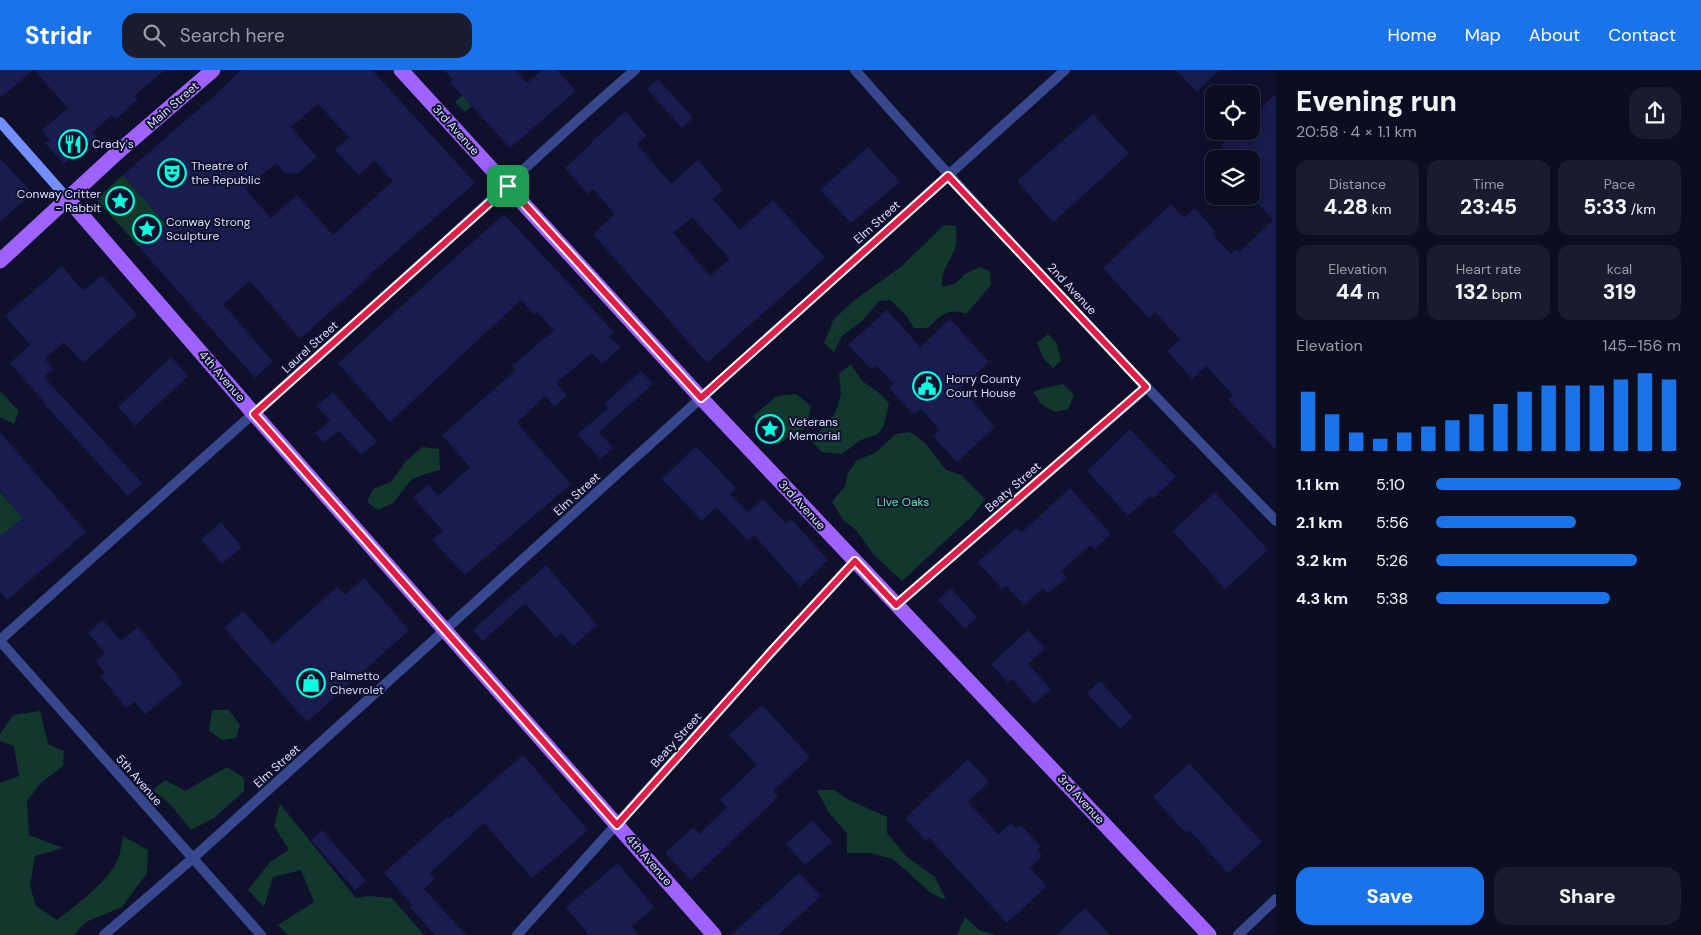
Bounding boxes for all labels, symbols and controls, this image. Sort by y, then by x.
search box [122,13,472,58]
text: Stridr [25,20,92,51]
icon: search [140,21,168,49]
text: Search here [180,23,285,48]
text: Home [1387,23,1437,47]
text: Map [1465,23,1501,47]
text: About [1529,23,1580,47]
text: Contact [1608,23,1676,47]
street label: Main Street [144,78,202,132]
text: Evening run [1296,83,1457,120]
map controls [1205,85,1260,205]
button: locate [1205,85,1260,140]
button: share [1629,87,1681,139]
street label: 3rd Avenue [429,101,483,159]
text: 20:58 · 4 × 1.1 km [1296,121,1417,142]
restaurant icon: Crady's [58,129,88,159]
place label: Crady's [92,136,134,152]
button: layers [1205,150,1260,205]
theatre icon: Theatre of the Republic [157,158,187,188]
place label: Theatre of the Republic [191,158,261,188]
pin [487,165,529,207]
icon: arrive [494,172,522,200]
text: Distance [1329,175,1386,193]
text: Time [1473,175,1504,193]
text: Pace [1604,175,1635,193]
place label: Conway Critter - Rabbit [17,186,102,216]
place icon: Conway Critter - Rabbit [105,186,135,216]
text: 4.28 [1324,193,1368,221]
text: 23:45 [1460,193,1517,221]
text: 5:33 [1583,193,1627,221]
street label: Elm Street [850,197,904,247]
text: km [1368,200,1391,218]
text: /km [1627,200,1656,218]
place icon: Conway Strong Sculpture [132,214,162,244]
place label: Conway Strong Sculpture [166,214,251,244]
street label: 2nd Avenue [1044,260,1100,318]
text: Elevation [1328,260,1387,278]
text: Heart rate [1456,260,1521,278]
text: kcal [1607,260,1632,278]
text: 44 [1336,278,1363,306]
text: 132 [1455,278,1488,306]
text: 319 [1603,278,1636,306]
text: m [1363,285,1379,303]
text: bpm [1488,285,1522,303]
street label: Laurel Street [278,317,342,377]
text: Elevation [1296,335,1363,356]
text: 145–156 m [1603,335,1681,356]
street label: 4th Avenue [195,347,249,405]
public building icon: Horry County Court House [912,371,942,401]
place label: Horry County Court House [946,371,1021,401]
place icon: Veterans Memorial [755,414,785,444]
place label: Veterans Memorial [789,414,840,444]
street label: Beaty Street [982,458,1045,516]
street label: Elm Street [550,469,604,519]
text: 1.1 km [1296,474,1339,495]
text: 5:10 [1376,474,1405,495]
street label: 3rd Avenue [775,477,829,534]
park label: LIve Oaks [877,494,929,510]
text: 2.1 km [1296,512,1343,533]
text: 5:56 [1376,512,1409,533]
text: 3.2 km [1296,550,1347,571]
text: 5:26 [1376,550,1408,571]
text: 4.3 km [1296,588,1348,609]
text: 5:38 [1376,588,1408,609]
shop icon: Palmetto Chevrolet [296,668,326,698]
place label: Palmetto Chevrolet [330,668,384,698]
street label: Beaty Street [647,709,705,771]
street label: Elm Street [250,741,304,791]
street label: 5th Avenue [112,751,166,809]
street label: 3rd Avenue [1054,771,1108,828]
street label: 4th Avenue [622,831,676,889]
button: Save [1296,867,1484,925]
button: Share [1494,867,1681,925]

